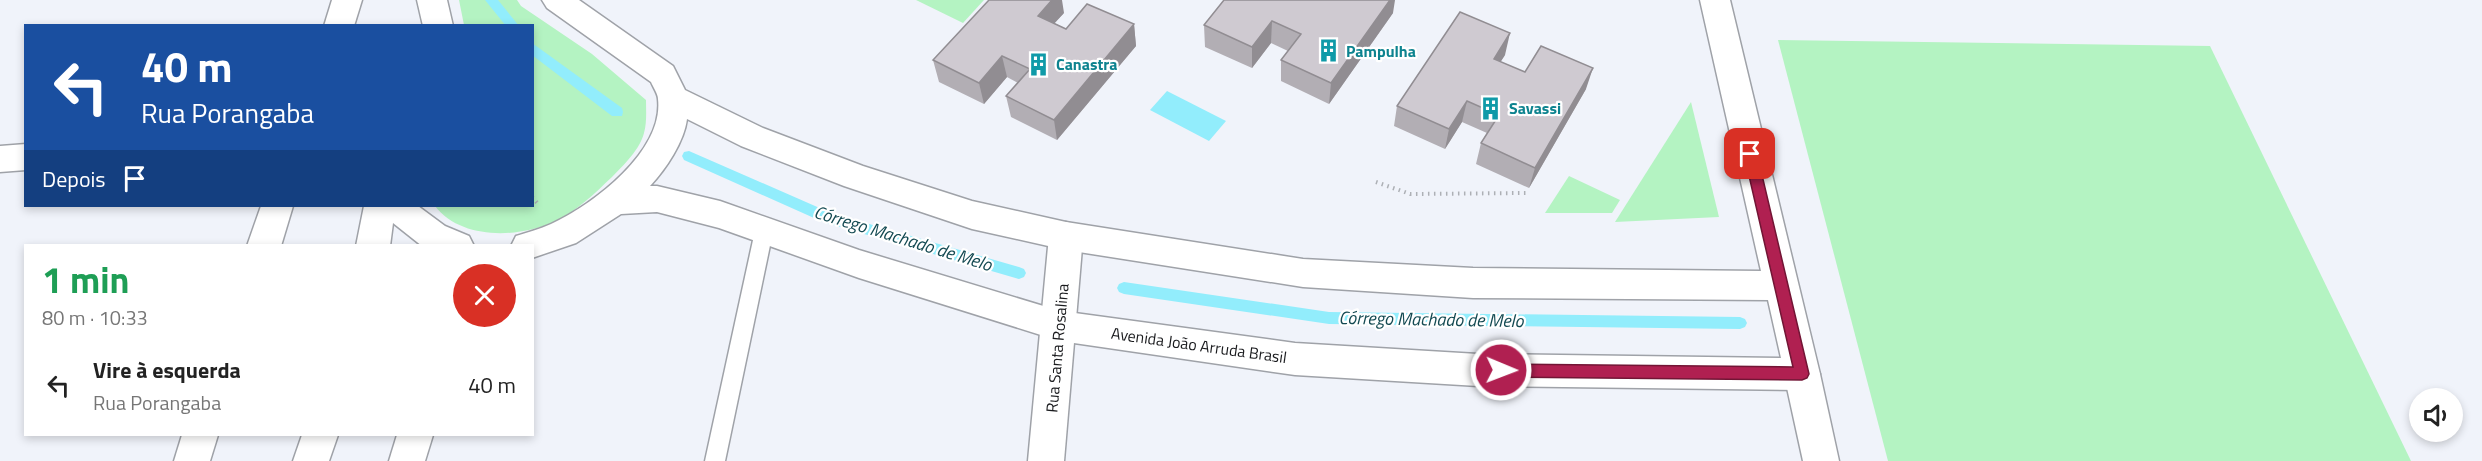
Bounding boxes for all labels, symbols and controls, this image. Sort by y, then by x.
text: 40 m [141,34,233,98]
building icon: Pampulha [1315,38,1341,64]
place label: Pampulha [1346,39,1416,63]
icon: left [42,48,120,126]
building icon: Canastra [1025,51,1051,77]
place label: Canastra [1056,52,1117,76]
text: Rua Porangaba [141,92,314,133]
building icon: Savassi [1478,95,1504,121]
place label: Savassi [1509,96,1561,120]
pin [1724,128,1775,179]
icon: arrive [1733,137,1766,170]
text: Depois [42,162,106,196]
icon: arrive [118,162,151,195]
water label: Córrego Machado de Melo [811,198,996,278]
text: 1 min [42,252,129,307]
button: close [453,264,516,327]
street label: Rua Santa Rosalina [1039,282,1075,414]
text: 80 m · 10:33 [42,302,148,333]
water label: Córrego Machado de Melo [1338,304,1525,334]
street label: Avenida João Arruda Brasil [1110,321,1288,369]
position arrow [1469,338,1533,402]
text: Vire à esquerda [93,353,241,387]
text: 40 m [468,368,516,402]
icon: left [42,369,75,402]
text: Rua Porangaba [93,387,221,418]
map controls [2409,388,2463,442]
button: sound [2409,388,2463,442]

